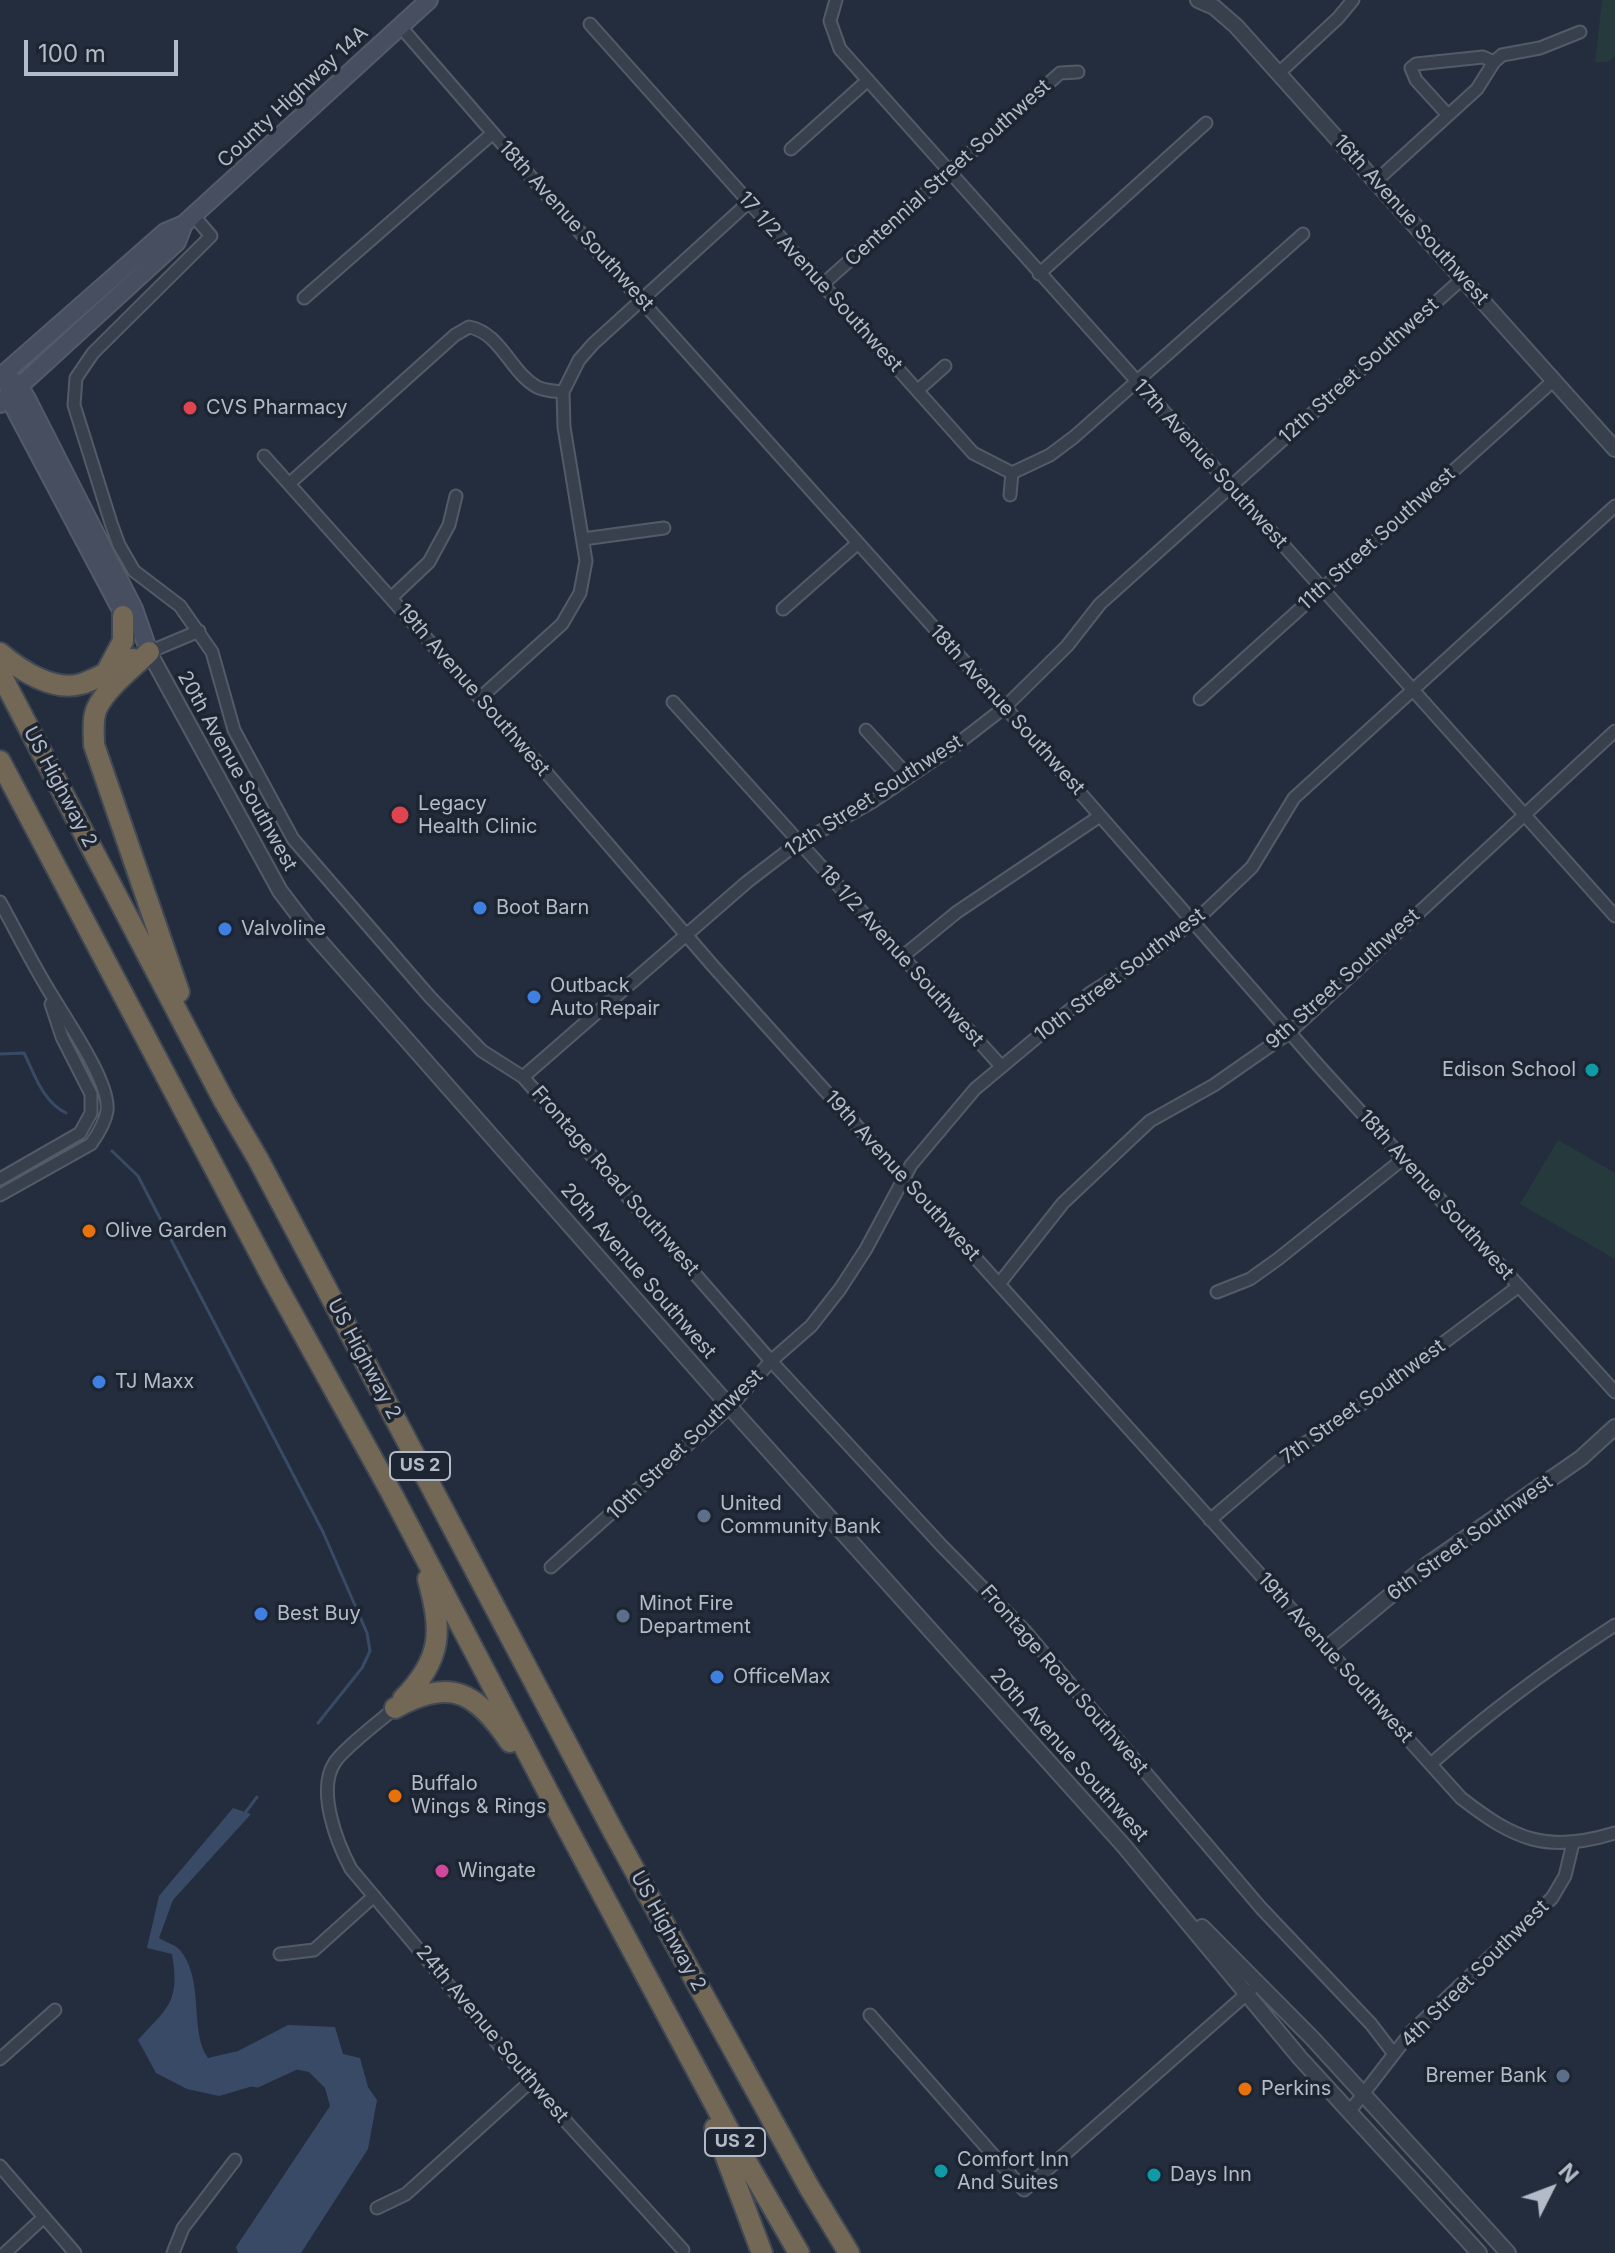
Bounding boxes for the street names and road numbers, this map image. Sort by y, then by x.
street label: County Highway 14A [213,21,373,173]
street label: Centennial Street Southwest [840,74,1056,272]
street label: 16th Avenue Southwest [1328,130,1494,310]
street label: 18th Avenue Southwest [493,136,659,316]
street label: 17 1/2 Avenue Southwest [733,187,907,377]
street label: 12th Street Southwest [1274,293,1444,449]
street label: 17th Avenue Southwest [1128,375,1292,553]
street label: 11th Street Southwest [1294,462,1460,616]
street label: 19th Avenue Southwest [392,599,554,781]
street label: 18th Avenue Southwest [924,620,1090,800]
street label: 20th Avenue Southwest [172,667,302,875]
street label: US Highway 2 [18,722,102,852]
street label: 12th Street Southwest [781,730,967,862]
street label: 18 1/2 Avenue Southwest [813,861,989,1051]
street label: 10th Street Southwest [1030,903,1210,1047]
street label: 9th Street Southwest [1261,904,1425,1054]
street label: Frontage Road Southwest [526,1081,704,1281]
street label: 19th Avenue Southwest [819,1086,985,1266]
street label: 18th Avenue Southwest [1353,1105,1519,1285]
street label: 20th Avenue Southwest [555,1178,721,1364]
street label: US Highway 2 [322,1294,406,1424]
street label: 7th Street Southwest [1276,1334,1450,1470]
street label: 10th Street Southwest [602,1365,768,1525]
road number: US 2 [390,1452,450,1480]
street label: 6th Street Southwest [1383,1470,1557,1606]
street label: 19th Avenue Southwest [1252,1568,1418,1748]
street label: Frontage Road Southwest [975,1580,1153,1780]
street label: 20th Avenue Southwest [985,1663,1153,1847]
street label: US Highway 2 [625,1867,711,1995]
street label: 4th Street Southwest [1396,1895,1554,2053]
street label: 24th Avenue Southwest [411,1940,573,2128]
road number: US 2 [705,2128,765,2156]

